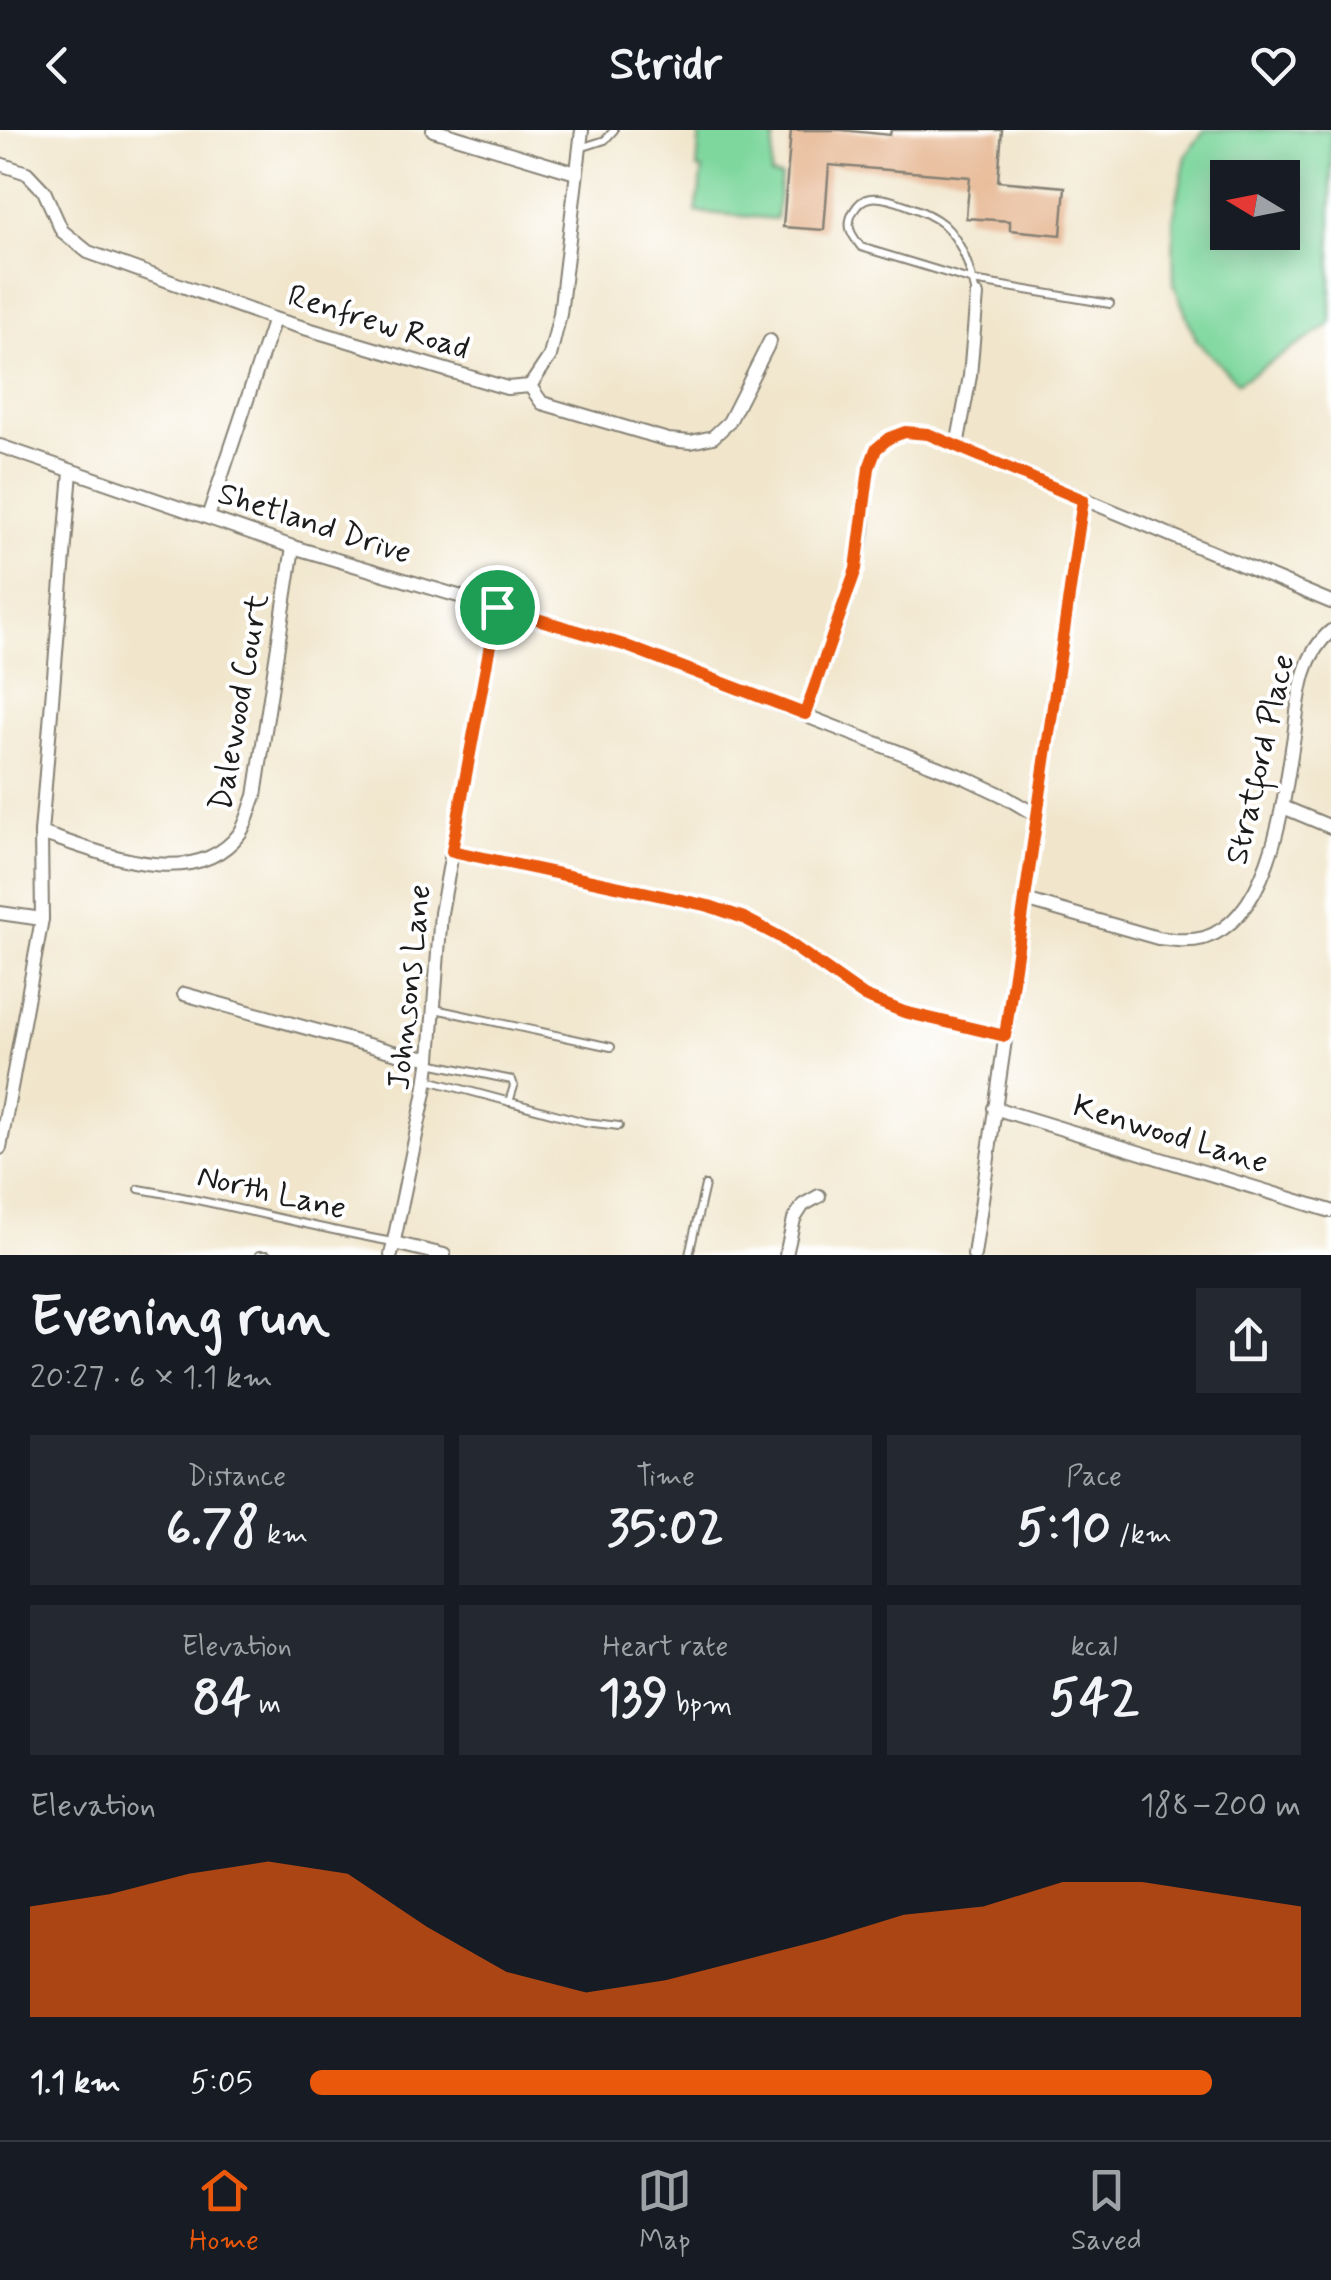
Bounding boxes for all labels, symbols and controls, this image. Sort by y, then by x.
text: Stridr [609,36,722,95]
icon: back [30,38,85,93]
icon: heart [1246,38,1301,93]
north arrow [1210,160,1300,250]
map controls [1210,160,1300,250]
street label: Renfrew Road [283,275,474,370]
street label: Shetland Drive [212,473,416,575]
pin [455,565,540,650]
icon: arrive [470,580,525,635]
street label: Dalewood Court [200,590,280,814]
street label: Stratford Place [1216,650,1307,869]
street label: Johnsons Lane [378,882,442,1092]
street label: Kenwood Lane [1068,1085,1273,1185]
street label: North Lane [193,1155,350,1230]
text: Evening run [30,1283,330,1355]
button: share [1196,1288,1301,1393]
text: 20:27 · 6 × 1.1 km [30,1357,273,1399]
text: Distance [188,1459,286,1496]
text: Time [636,1459,695,1496]
text: Pace [1066,1459,1122,1496]
text: 6.78 [166,1496,259,1562]
text: 35:02 [607,1496,724,1562]
text: 5:10 [1017,1496,1111,1562]
text: km [259,1517,308,1554]
text: /km [1111,1517,1172,1554]
text: Elevation [182,1629,292,1666]
text: Heart rate [603,1629,728,1666]
text: kcal [1071,1629,1118,1666]
text: 84 [193,1666,251,1732]
text: 139 [599,1666,668,1732]
text: 542 [1049,1666,1139,1732]
text: m [251,1687,281,1724]
text: bpm [668,1687,732,1724]
text: Elevation [30,1785,156,1827]
text: 188–200 m [1140,1785,1301,1827]
text: 1.1 km [30,2062,121,2104]
text: 5:05 [190,2062,253,2104]
tab: Home [189,2163,259,2260]
tab: Map [637,2163,692,2260]
tab: Saved [1071,2163,1142,2260]

